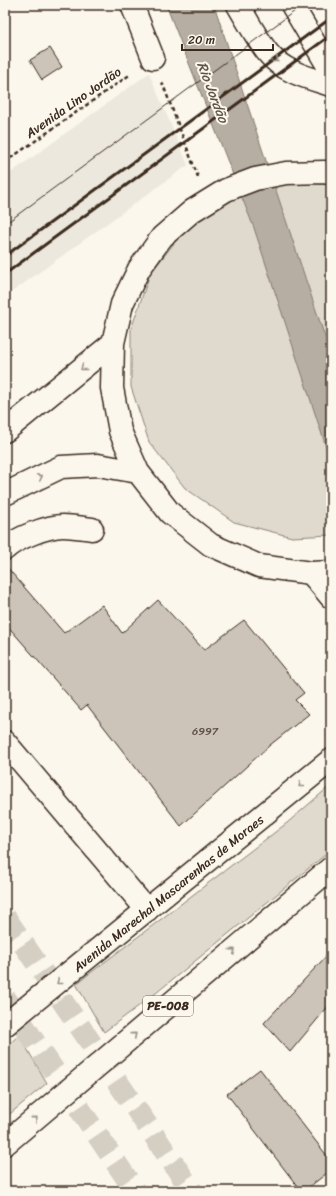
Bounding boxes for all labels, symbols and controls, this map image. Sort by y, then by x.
scale bar [182,26,273,52]
text: 20 m [188,29,215,51]
one-way arrow [271,55,279,62]
water label: Rio Jordão [189,58,236,128]
street label: Avenida Lino Jordão [20,60,126,145]
one-way arrow [80,363,87,370]
one-way arrow [36,474,43,482]
house number: 6997 [192,722,219,741]
one-way arrow [298,780,305,787]
street label: Avenida Marechal Mascarenhas de Moraes [67,808,270,979]
one-way arrow [228,948,236,955]
one-way arrow [56,977,63,984]
road number: PE-008 [143,996,193,1016]
one-way arrow [129,1032,137,1039]
one-way arrow [30,1116,37,1123]

